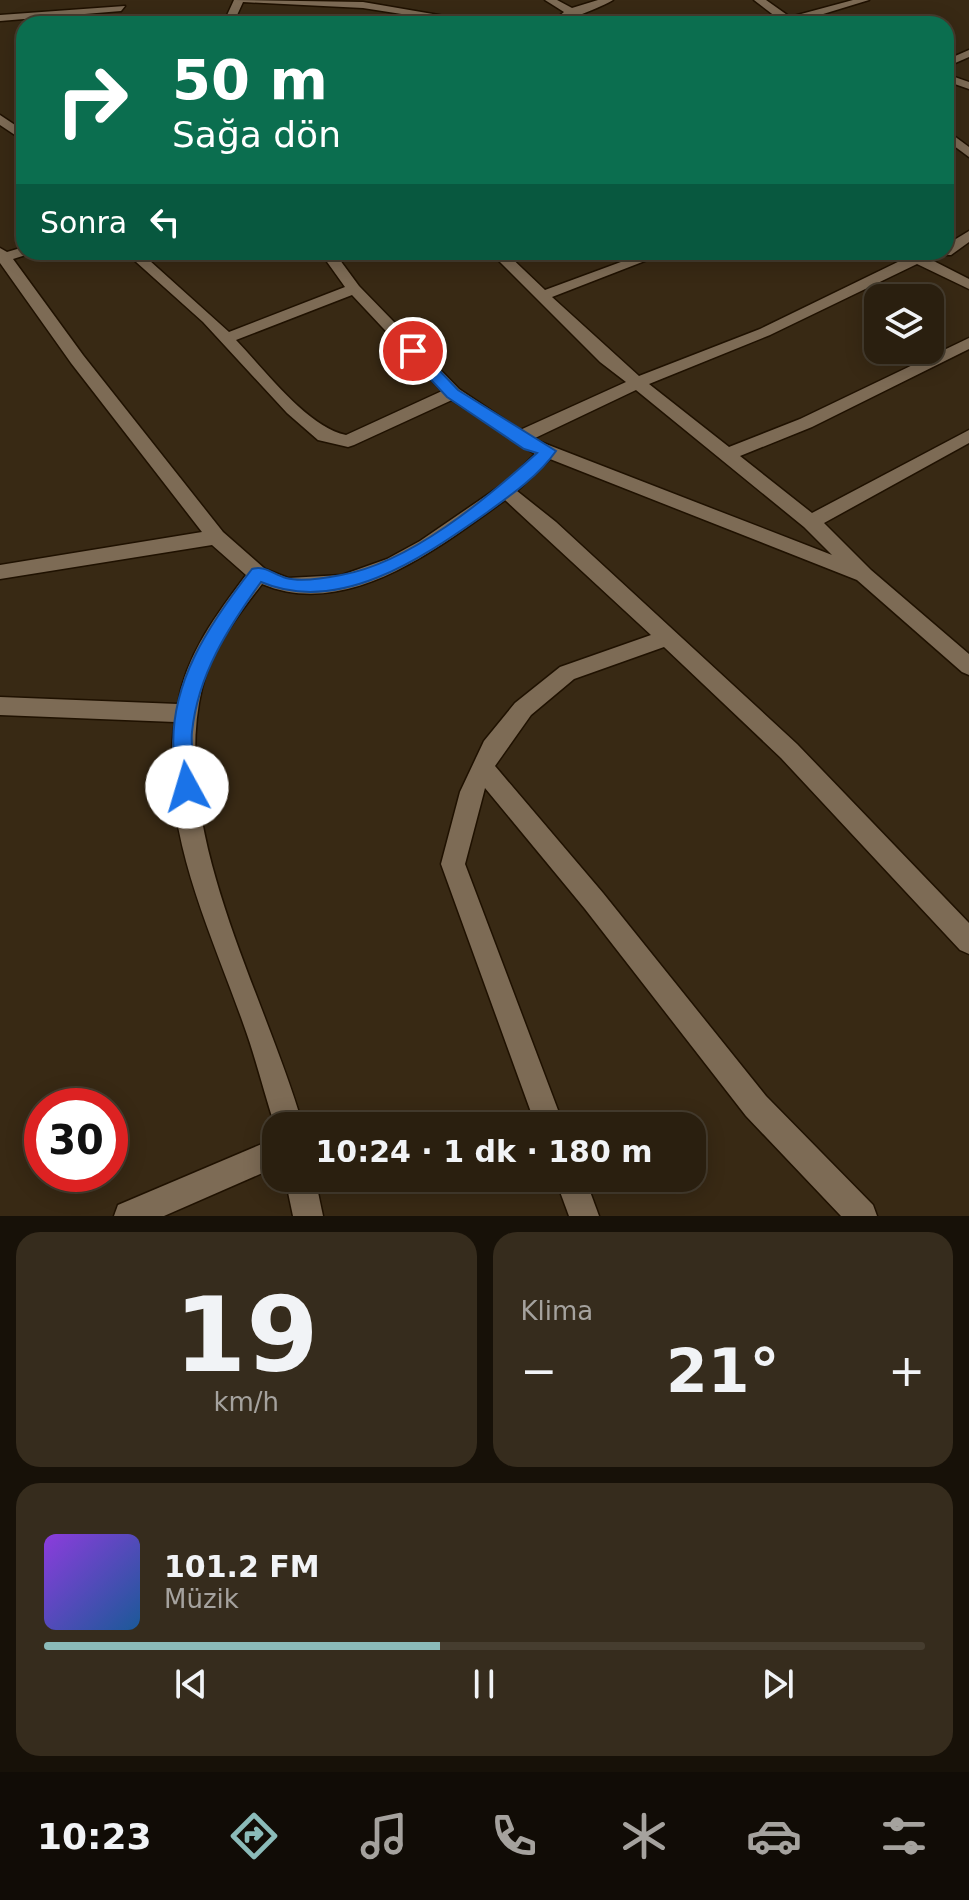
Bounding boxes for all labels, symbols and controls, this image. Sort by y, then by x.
text: 50 m [172,47,328,112]
icon: right [40,48,144,152]
text: Sağa dön [172,114,341,155]
icon: left [143,200,187,244]
text: Sonra [40,205,127,240]
map controls [864,284,944,364]
button: layers [864,284,944,364]
pin [379,317,447,385]
icon: arrive [391,329,435,373]
position arrow [145,745,229,829]
speed limit sign: 30 [24,1088,128,1192]
text: 10:24 · 1 dk · 180 m [315,1134,653,1169]
text: 19 [174,1274,319,1396]
text: Klima [521,1296,593,1326]
text: 21° [666,1336,780,1406]
text: − [521,1345,557,1396]
text: + [888,1345,925,1396]
text: km/h [213,1387,279,1417]
text: 101.2 FM [164,1549,320,1584]
text: Müzik [164,1584,239,1614]
icon: previous [169,1662,213,1706]
icon: pause [462,1662,506,1706]
icon: next [756,1662,800,1706]
icon: directions [226,1808,282,1864]
icon: music [356,1808,412,1864]
icon: phone [486,1808,542,1864]
icon: climate [616,1808,672,1864]
icon: car [746,1808,802,1864]
icon: filters [876,1808,932,1864]
text: 10:23 [37,1816,152,1857]

